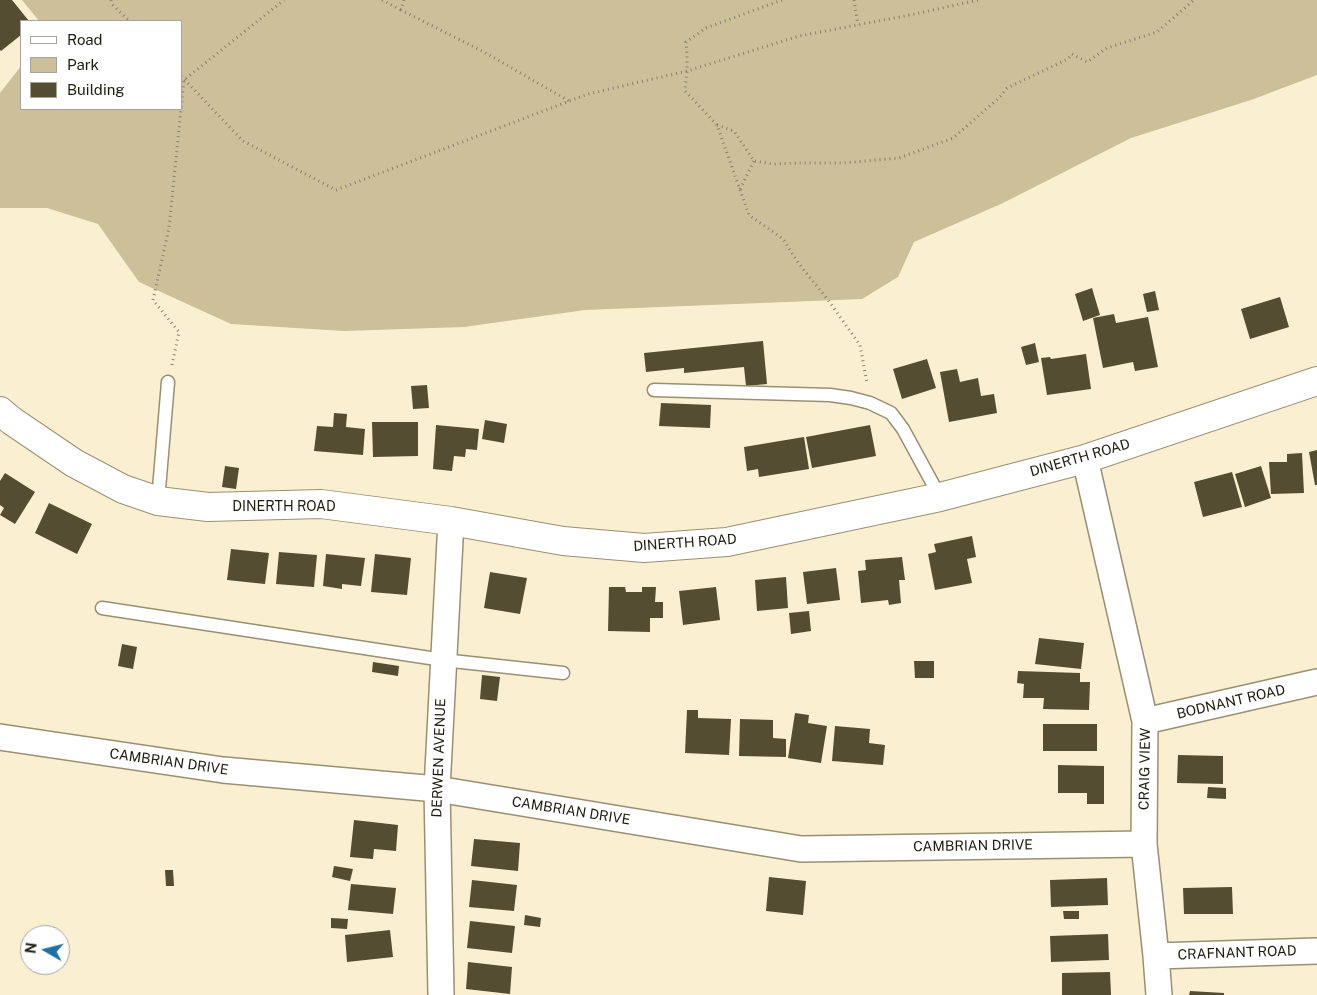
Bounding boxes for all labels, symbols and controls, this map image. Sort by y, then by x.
legend [20,20,182,110]
text: Road [67,31,103,48]
text: Park [67,56,99,73]
text: Building [67,81,125,98]
street label: DINERTH ROAD [1028,436,1132,480]
street label: DINERTH ROAD [232,499,336,515]
street label: DINERTH ROAD [633,531,737,555]
street label: BODNANT ROAD [1175,681,1287,723]
street label: DERWEN AVENUE [429,698,449,818]
street label: CRAIG VIEW [1136,728,1154,810]
street label: CAMBRIAN DRIVE [108,745,230,779]
street label: CAMBRIAN DRIVE [511,793,631,829]
street label: CAMBRIAN DRIVE [913,837,1033,855]
north arrow [20,925,70,975]
text: N [22,942,40,955]
street label: CRAFNANT ROAD [1177,943,1297,963]

